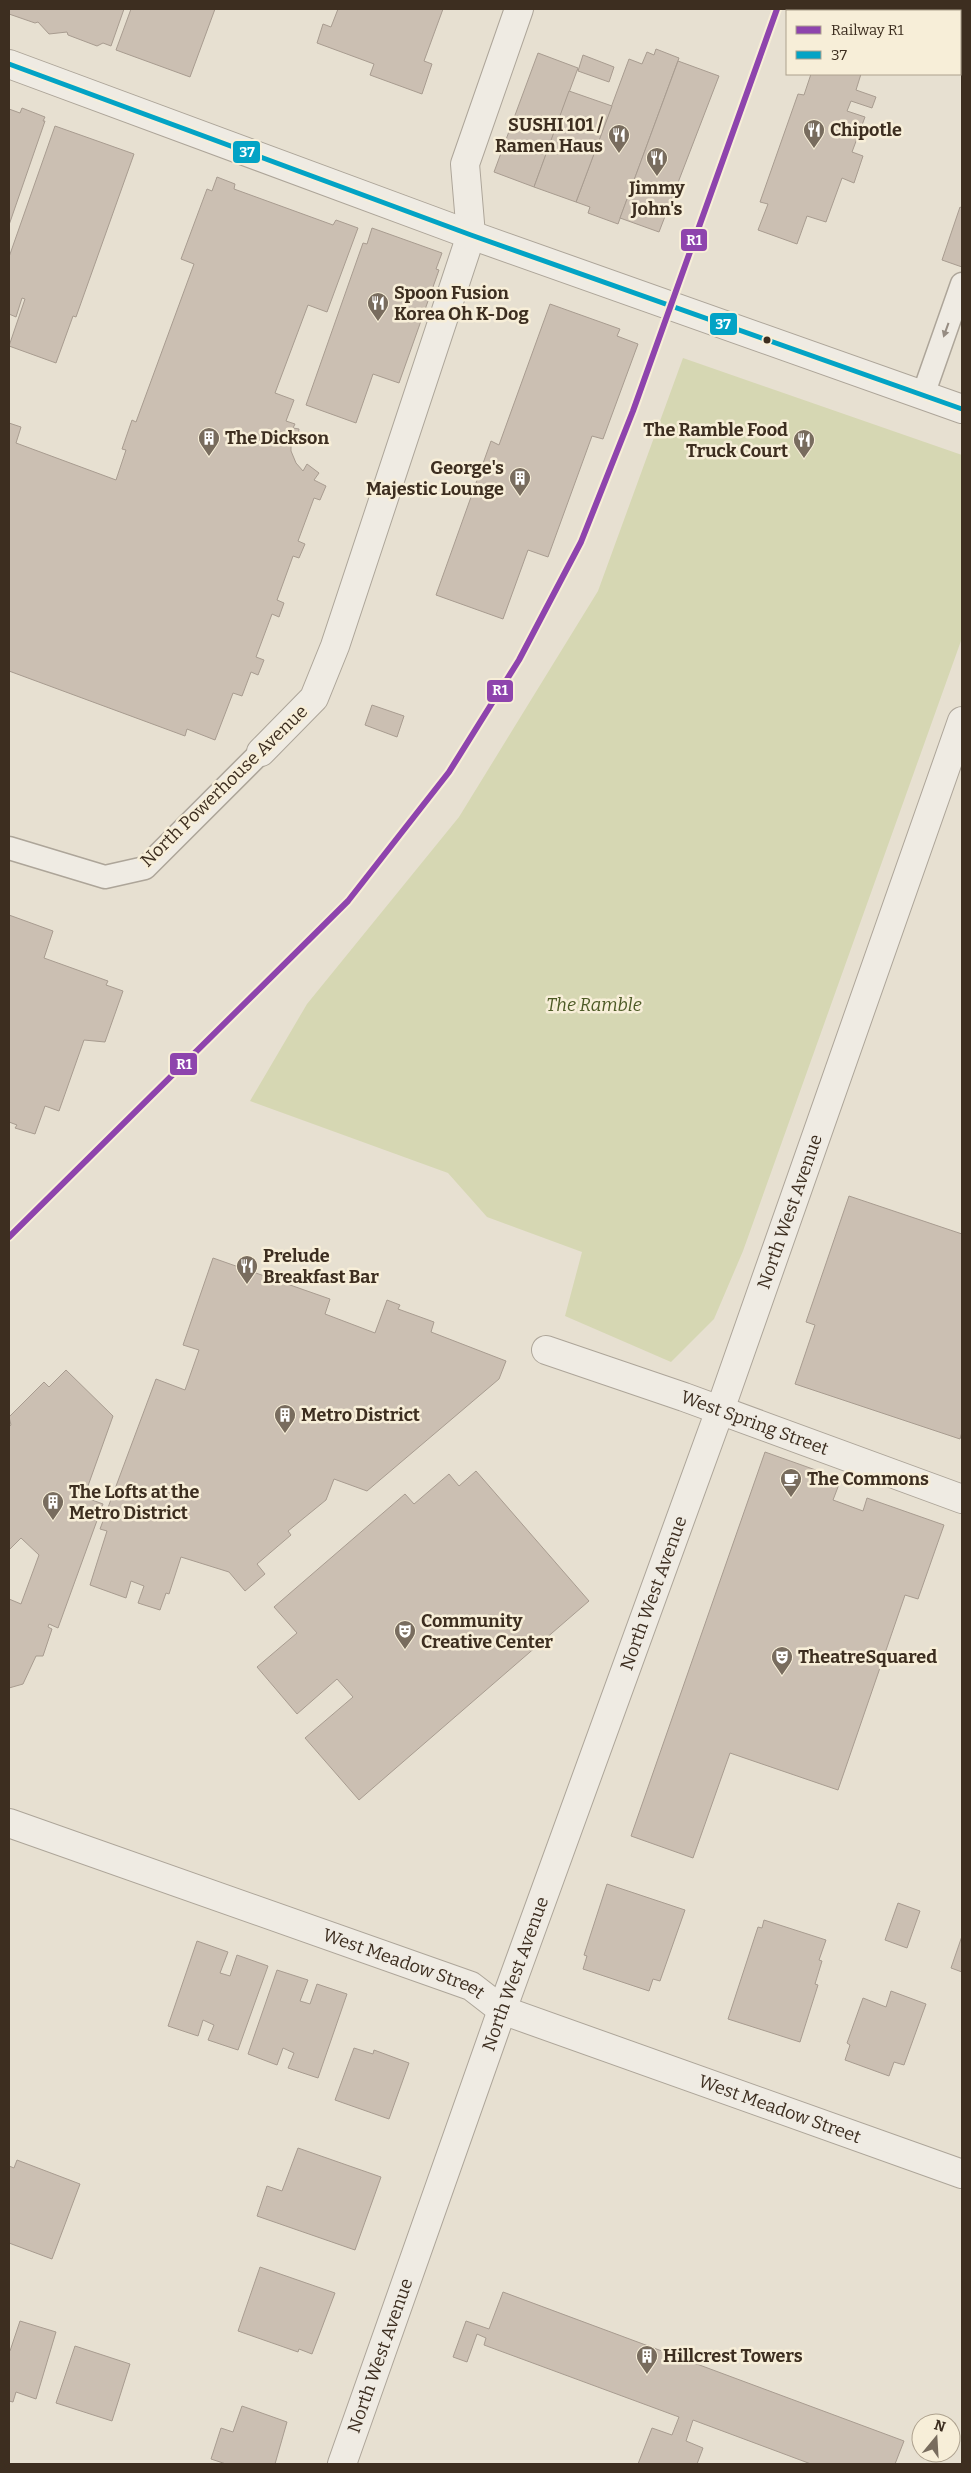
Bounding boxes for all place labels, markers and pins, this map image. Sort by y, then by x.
place label: SUSHI 101 / Ramen Haus [495,114,604,157]
restaurant icon: Chipotle [802,118,826,149]
place label: Chipotle [830,119,902,141]
restaurant icon: SUSHI 101 / Ramen Haus [607,123,631,154]
restaurant icon: Jimmy John's [645,146,669,177]
place label: Jimmy John's [628,177,686,220]
place label: Spoon Fusion Korea Oh K-Dog [394,282,529,325]
restaurant icon: Spoon Fusion Korea Oh K-Dog [366,291,390,322]
unlabelled marker [762,335,772,345]
place label: The Ramble Food Truck Court [643,419,788,462]
building icon: The Dickson [197,426,221,457]
place label: The Dickson [225,427,329,449]
restaurant icon: The Ramble Food Truck Court [792,428,816,459]
place label: George's Majestic Lounge [366,457,504,500]
building icon: George's Majestic Lounge [508,466,532,497]
place label: Prelude Breakfast Bar [263,1245,379,1288]
restaurant icon: Prelude Breakfast Bar [235,1254,259,1285]
building icon: Metro District [273,1403,297,1434]
place label: Metro District [301,1404,420,1426]
cafe icon: The Commons [779,1467,803,1498]
place label: The Commons [807,1468,929,1490]
place label: The Lofts at the Metro District [69,1481,200,1524]
building icon: The Lofts at the Metro District [41,1490,65,1521]
place label: Community Creative Center [421,1610,554,1653]
theatre icon: Community Creative Center [393,1619,417,1650]
theatre icon: TheatreSquared [770,1645,794,1676]
place label: TheatreSquared [798,1646,937,1668]
building icon: Hillcrest Towers [635,2344,659,2375]
place label: Hillcrest Towers [663,2345,803,2367]

